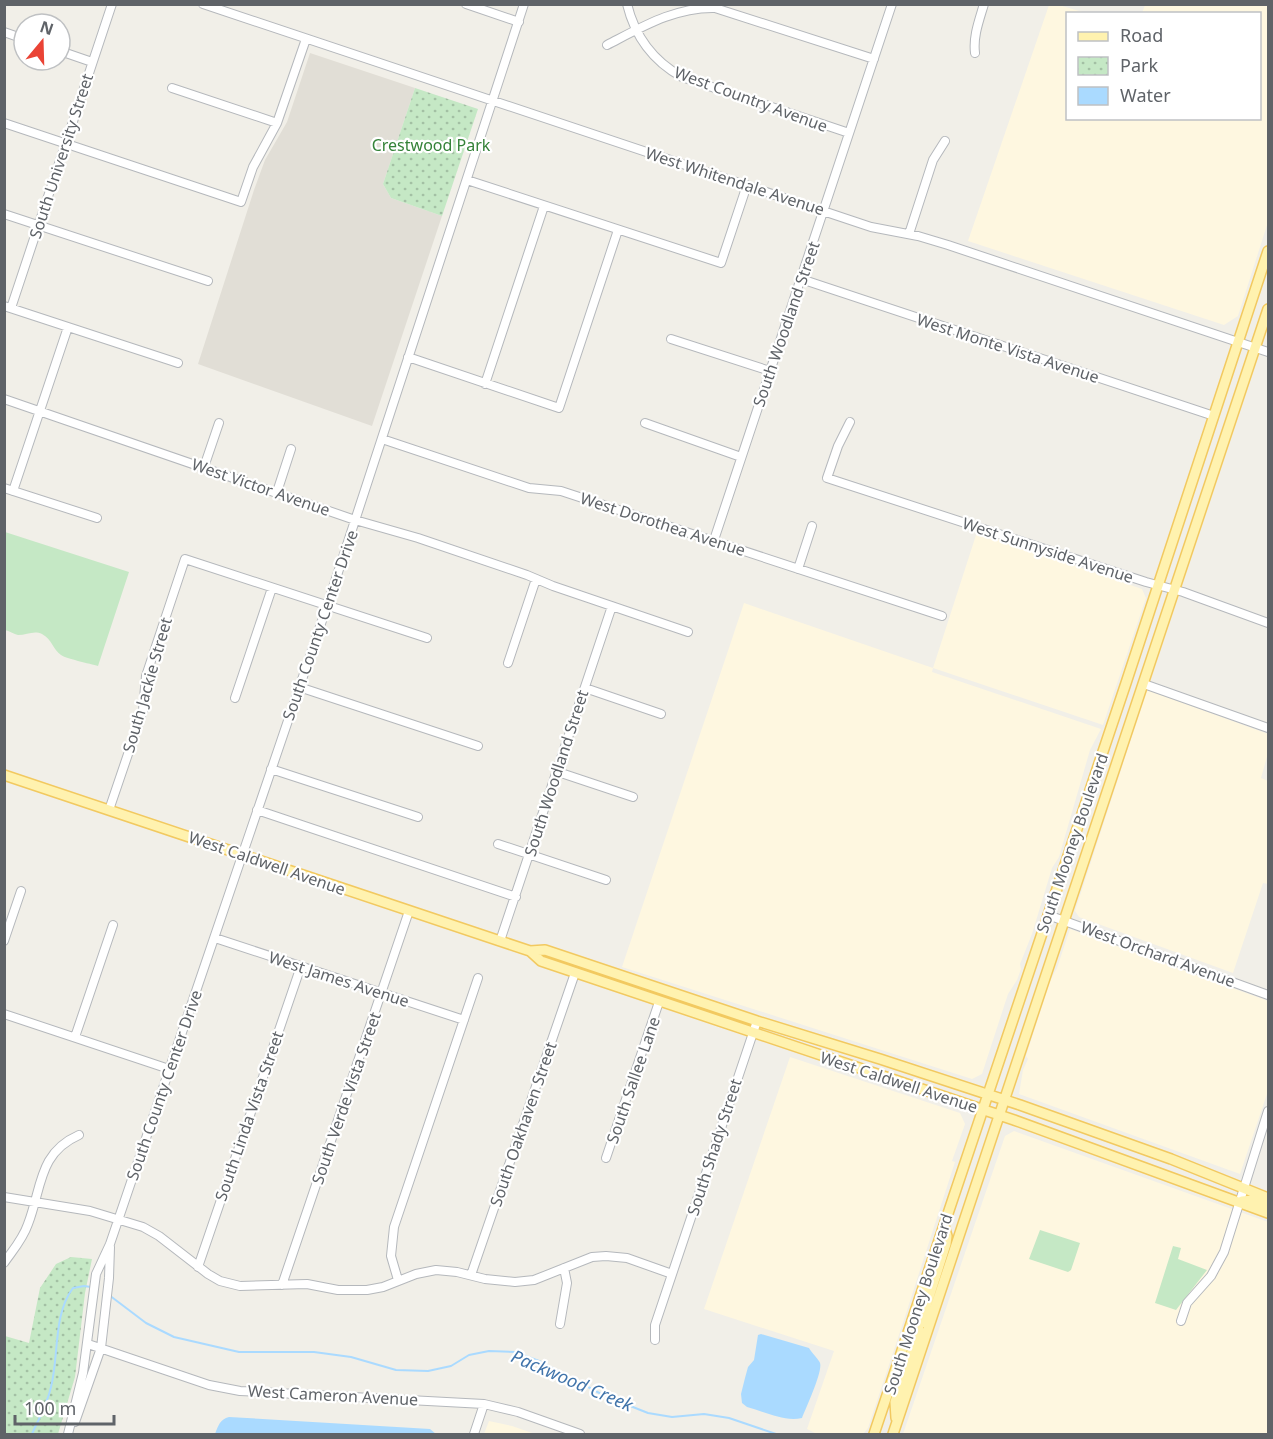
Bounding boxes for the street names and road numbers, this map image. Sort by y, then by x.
street label: West Country Avenue [671,61,831,137]
street label: South University Street [24,71,98,241]
street label: West Whitendale Avenue [643,142,827,220]
street label: South Woodland Street [747,238,825,410]
street label: West Monte Vista Avenue [914,308,1102,388]
street label: West Victor Avenue [189,453,333,521]
street label: West Dorothea Avenue [578,487,748,561]
street label: West Sunnyside Avenue [960,512,1136,588]
street label: South County Center Drive [277,527,363,723]
street label: South Jackie Street [117,615,177,755]
street label: South Woodland Street [519,687,593,859]
street label: South Mooney Boulevard [1031,750,1113,936]
street label: West Caldwell Avenue [186,826,348,900]
street label: West Orchard Avenue [1078,916,1238,992]
street label: West James Avenue [266,946,412,1012]
street label: South County Center Drive [121,987,207,1183]
street label: South Verde Vista Street [306,1009,386,1187]
street label: South Sallee Lane [601,1014,665,1146]
street label: South Linda Vista Street [210,1028,289,1204]
street label: South Oakhaven Street [484,1038,562,1209]
street label: West Caldwell Avenue [817,1046,981,1118]
street label: South Shady Street [681,1076,747,1218]
street label: South Mooney Boulevard [878,1211,958,1397]
street label: West Cameron Avenue [247,1380,419,1410]

